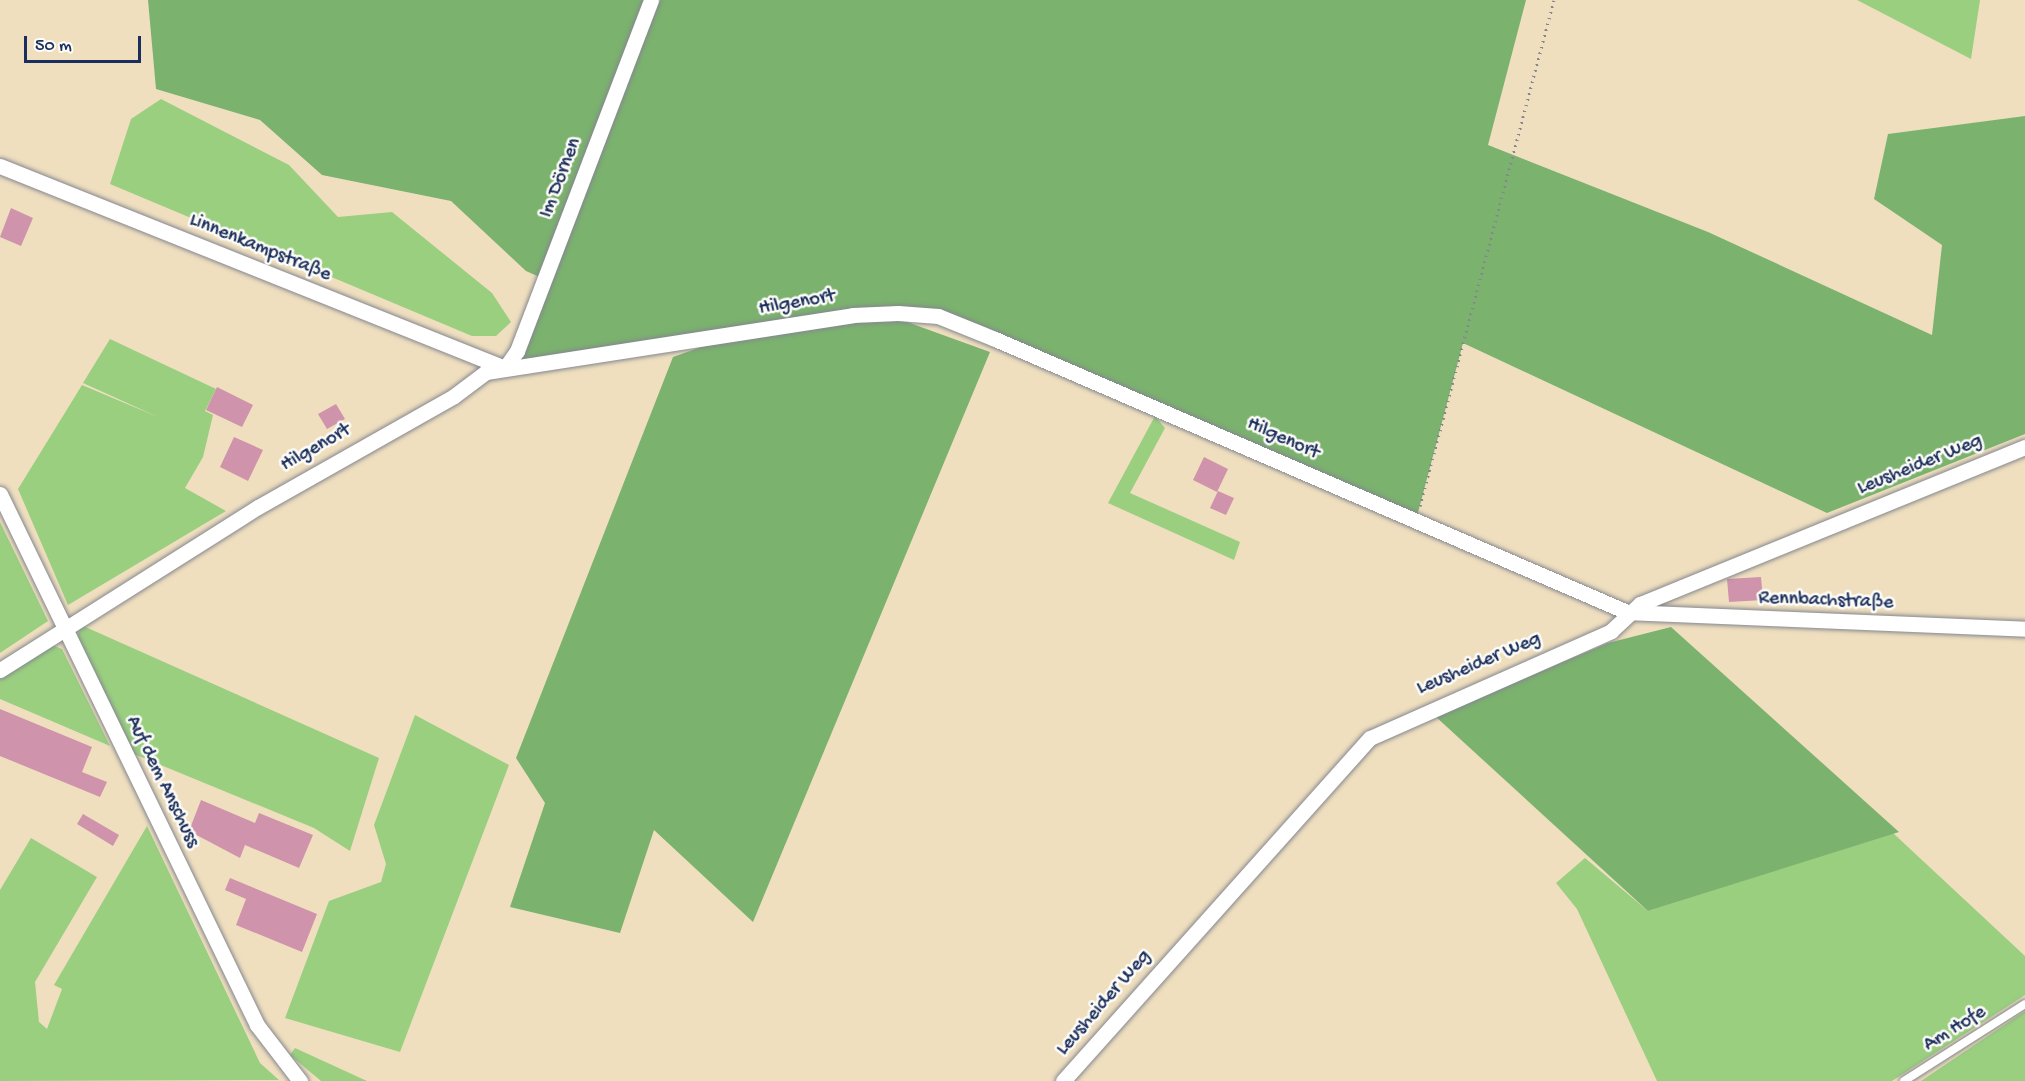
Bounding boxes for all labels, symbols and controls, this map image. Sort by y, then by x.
scale bar [27,24,144,62]
text: 50 m [35,36,72,57]
street label: Im Dörnen [535,135,587,221]
street label: Linnenkampstraße [186,209,334,287]
street label: Hilgenort [757,284,837,322]
street label: Hilgenort [1243,412,1323,466]
street label: Hilgenort [277,418,355,478]
street label: Leusheider Weg [1854,429,1986,501]
street label: Rennbachstraße [1758,587,1894,615]
street label: Leusheider Weg [1413,627,1545,701]
street label: Auf dem Anschuss [120,712,204,852]
street label: Leusheider Weg [1052,945,1156,1061]
street label: Am Hofe [1919,1001,1991,1057]

